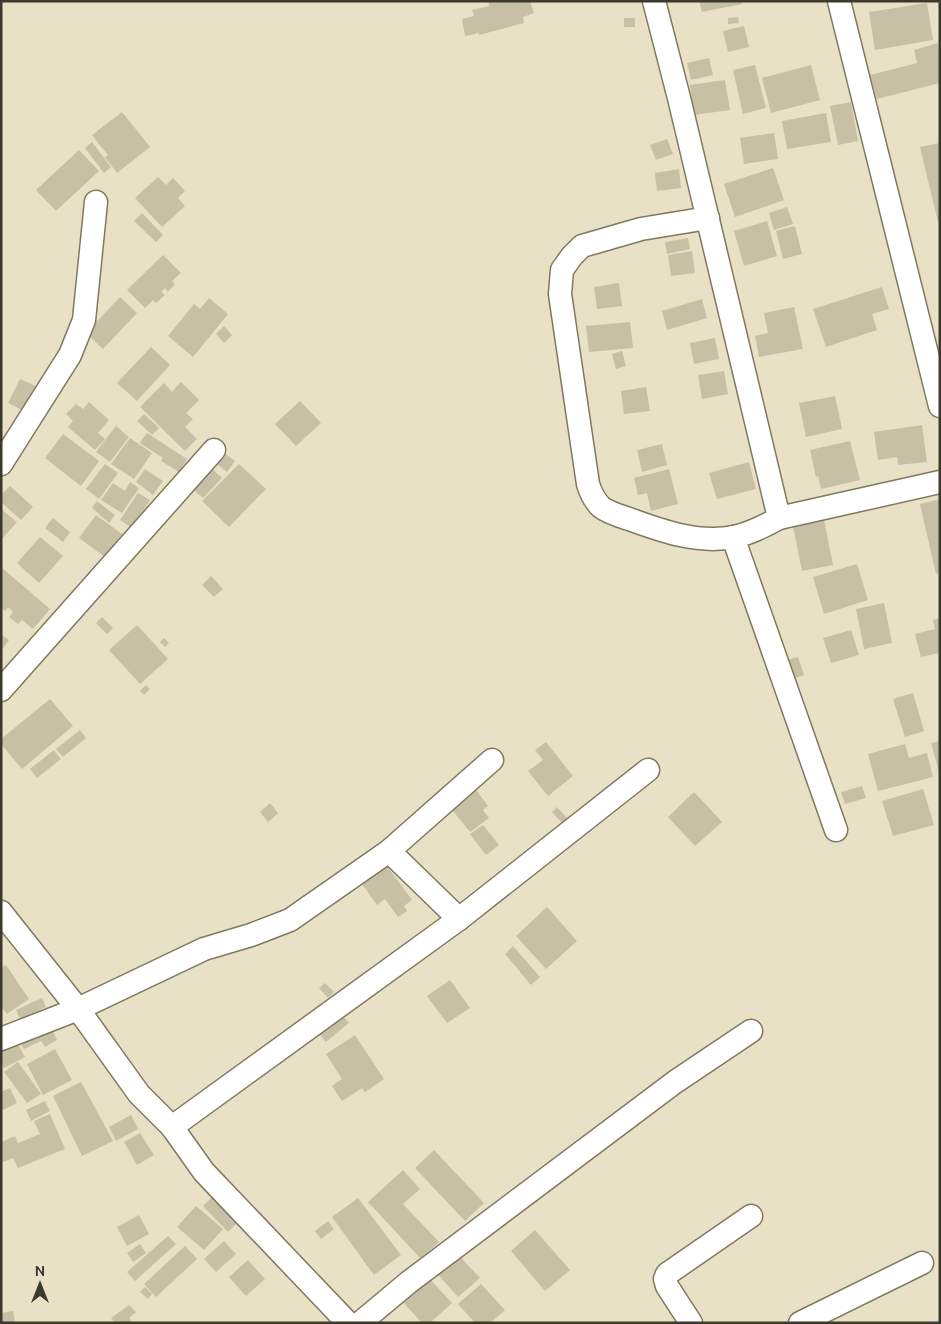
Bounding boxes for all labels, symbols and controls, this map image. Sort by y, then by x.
north arrow [15,1259,65,1309]
text: N [35,1263,45,1279]

